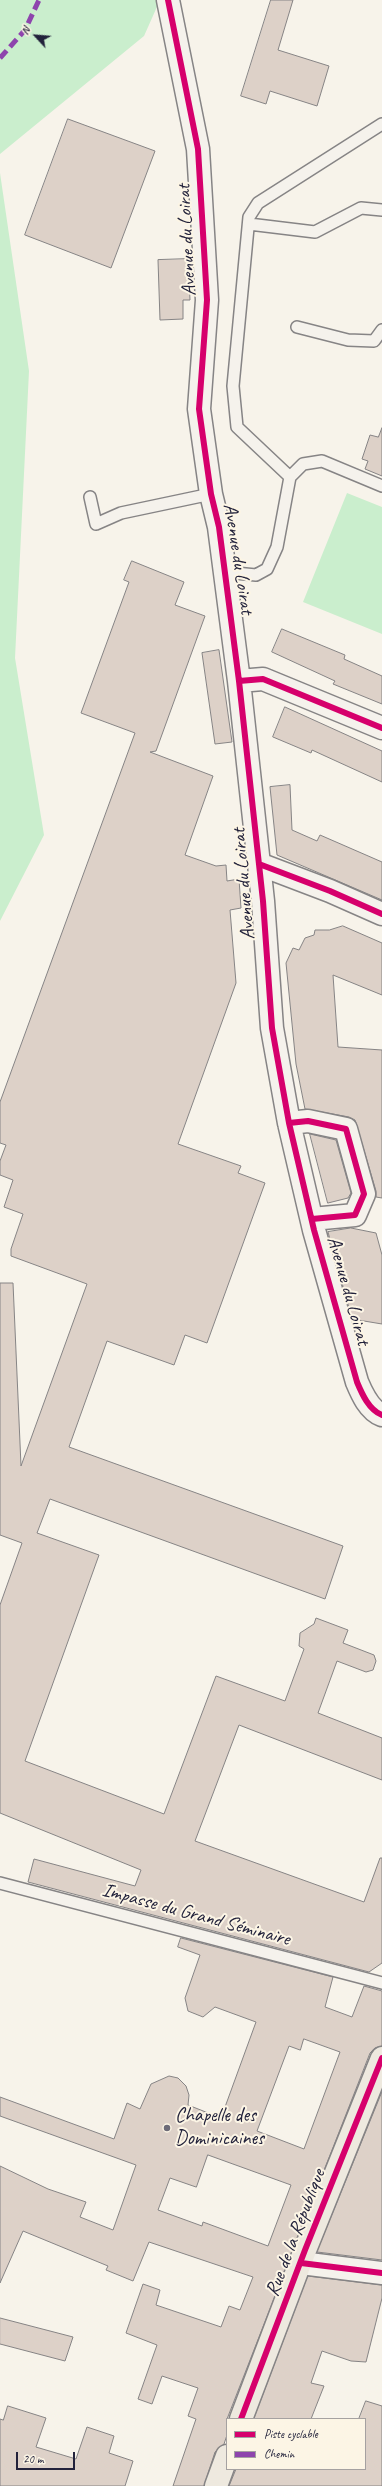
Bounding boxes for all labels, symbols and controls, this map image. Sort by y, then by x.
north arrow [16,16,56,56]
text: N [17,25,33,37]
street label: Avenue du Loirat [172,183,202,297]
street label: Avenue du Loirat [217,502,259,616]
street label: Avenue du Loirat [227,827,261,941]
street label: Avenue du Loirat [321,1234,375,1348]
street label: Impasse du Grand Séminaire [100,1878,292,1952]
place label: Chapelle des Dominicaines [175,2104,264,2151]
marker: Chapelle des Dominicaines [162,2123,172,2133]
street label: Rue de la République [261,2166,331,2300]
legend [226,2418,366,2470]
text: Piste cyclable [264,2426,318,2442]
scale bar [18,2444,77,2470]
text: Chemin [264,2446,294,2462]
text: 20 m [23,2451,43,2467]

